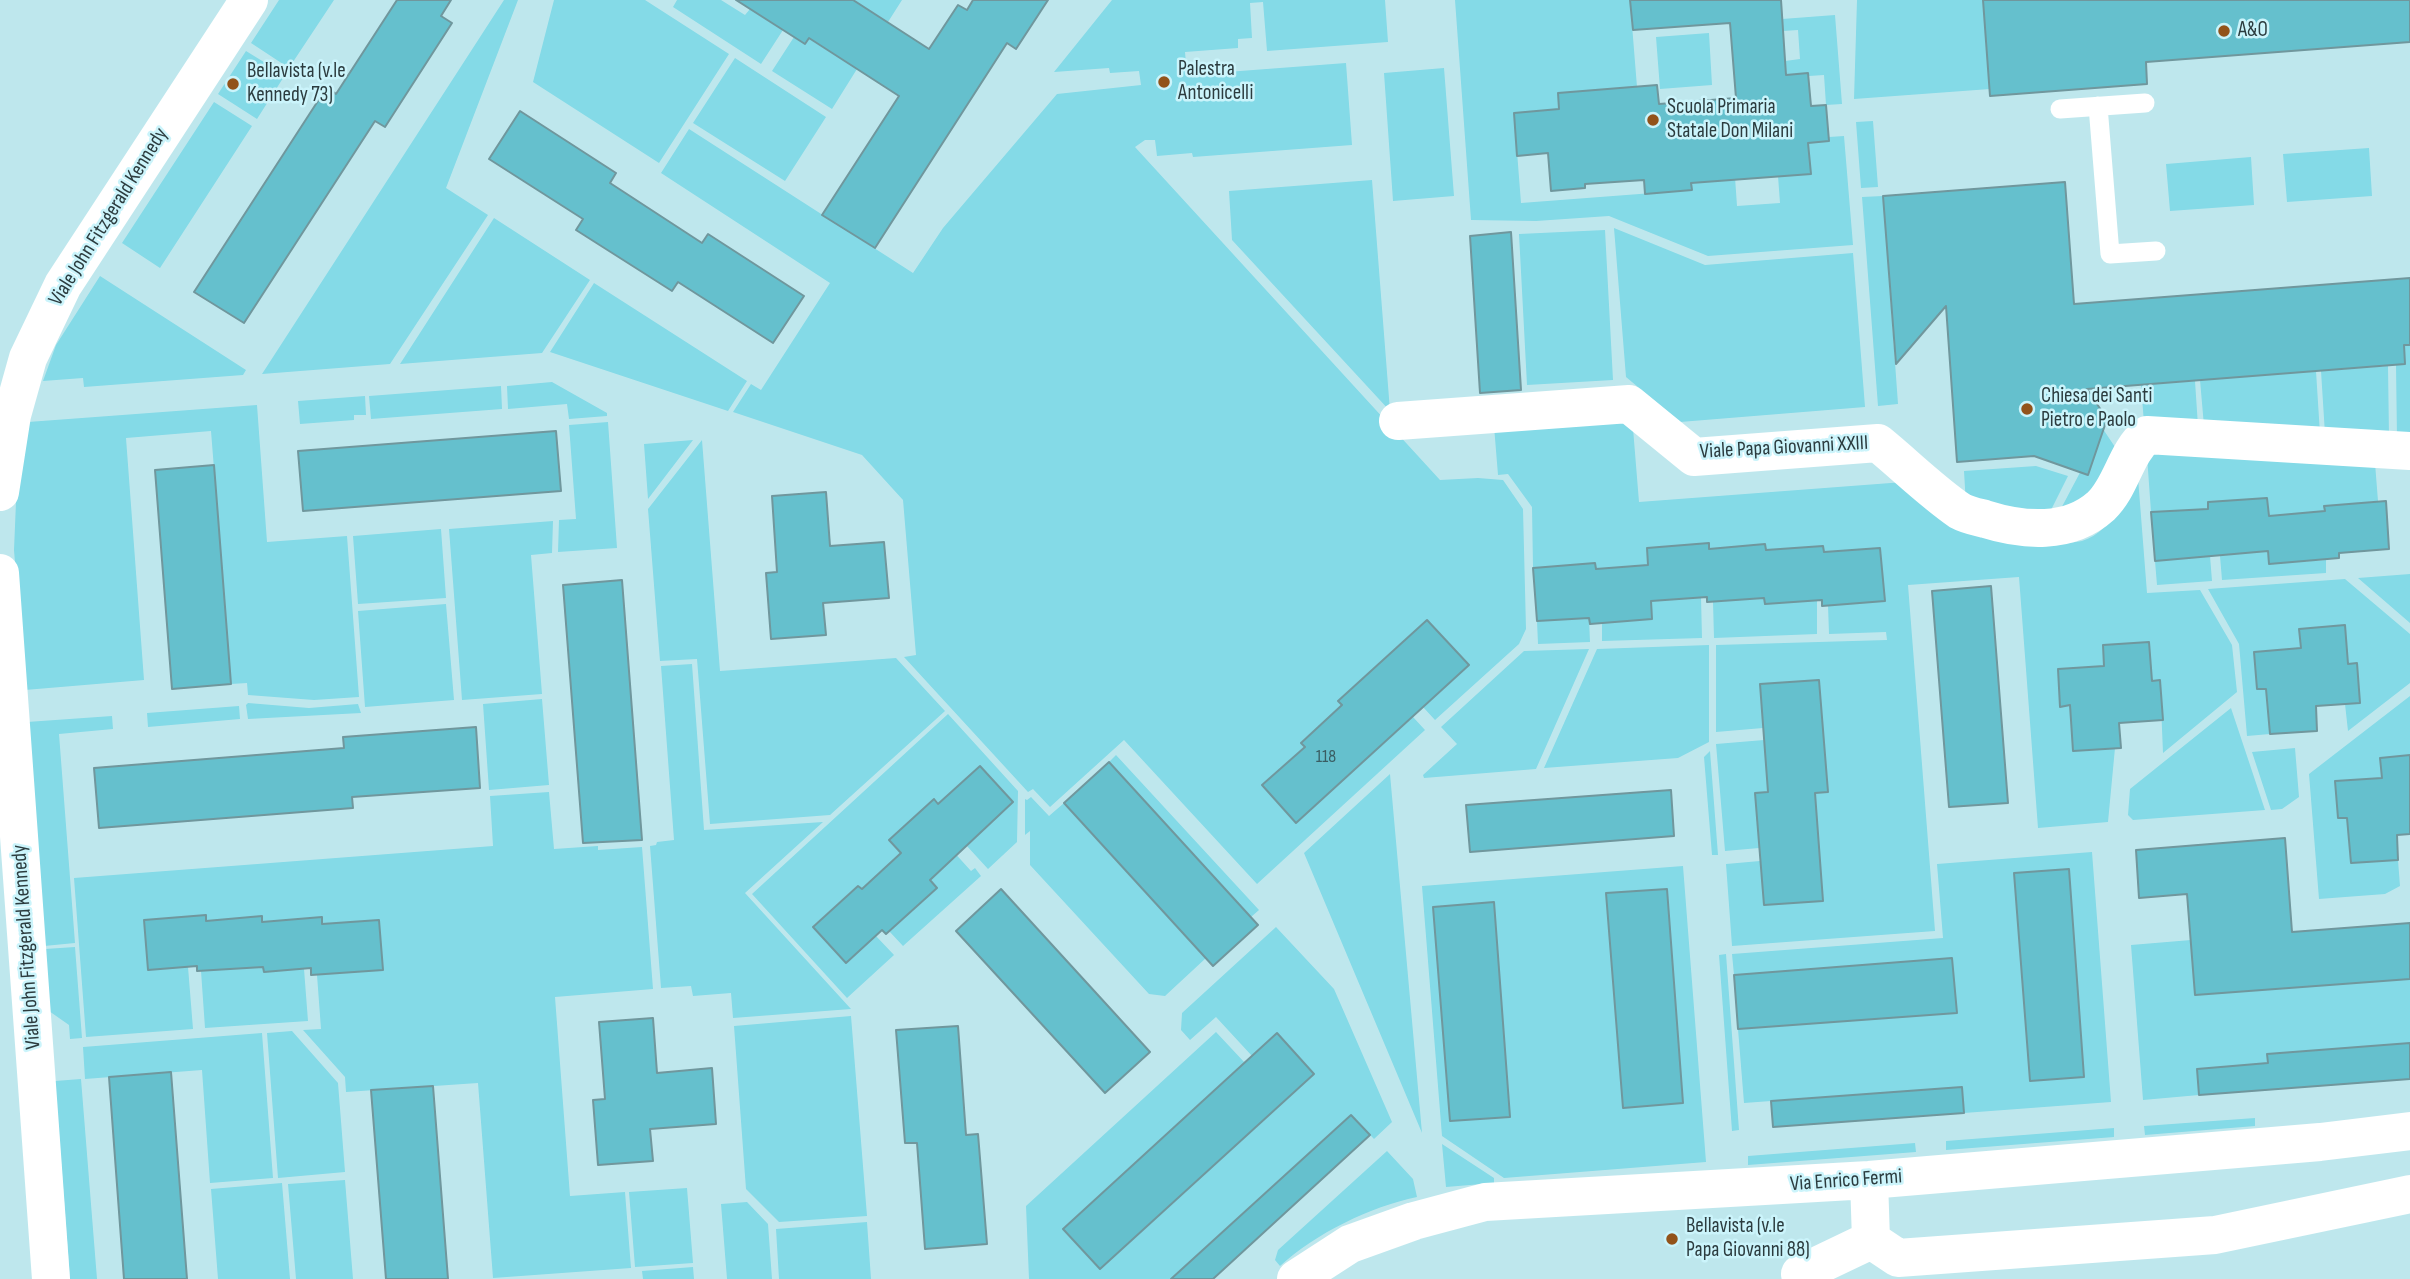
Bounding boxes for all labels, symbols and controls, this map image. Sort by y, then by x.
place label: A&O [2238,18,2268,44]
marker: A&O [2216,23,2232,39]
place label: Palestra Antonicelli [1178,57,1253,107]
place label: Bellavista (v.le Kennedy 73) [247,59,346,109]
marker: Palestra Antonicelli [1156,74,1172,90]
marker: Bellavista (v.le Kennedy 73) [225,76,241,92]
place label: Scuola Primaria Statale Don Milani [1667,95,1793,145]
marker: Scuola Primaria Statale Don Milani [1645,112,1661,128]
street label: Viale John Fitzgerald Kennedy [44,123,174,311]
place label: Chiesa dei Santi Pietro e Paolo [2041,384,2152,434]
marker: Chiesa dei Santi Pietro e Paolo [2019,401,2035,417]
street label: Viale Papa Giovanni XXIII [1699,431,1869,465]
house number: 118 [1316,746,1336,768]
street label: Viale John Fitzgerald Kennedy [7,844,47,1050]
street label: Via Enrico Fermi [1789,1165,1903,1197]
place label: Bellavista (v.le Papa Giovanni 88) [1686,1214,1810,1264]
marker: Bellavista (v.le Papa Giovanni 88) [1664,1231,1680,1247]

